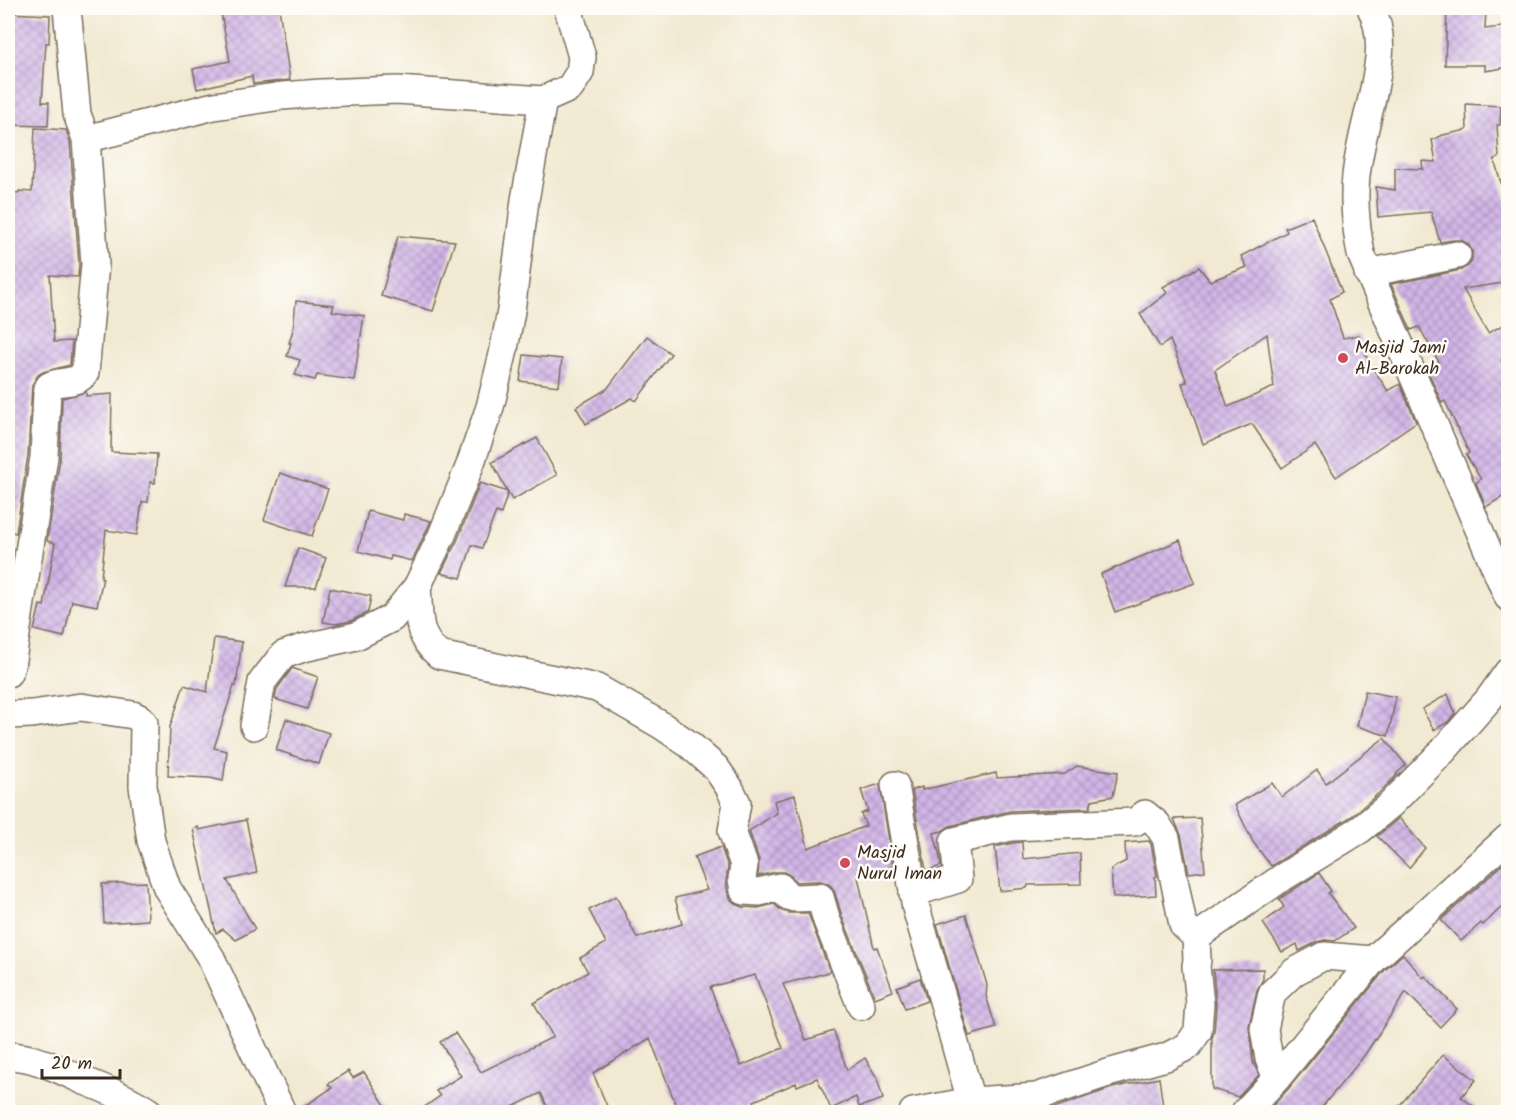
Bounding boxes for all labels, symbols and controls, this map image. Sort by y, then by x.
place label: Masjid Jami Al-Barokah [1355,334,1447,384]
marker: Masjid Jami Al-Barokah [1336,351,1350,365]
place label: Masjid Nurul Iman [857,839,942,889]
marker: Masjid Nurul Iman [838,856,852,870]
scale bar [42,1042,120,1080]
text: 20 m [51,1050,92,1079]

